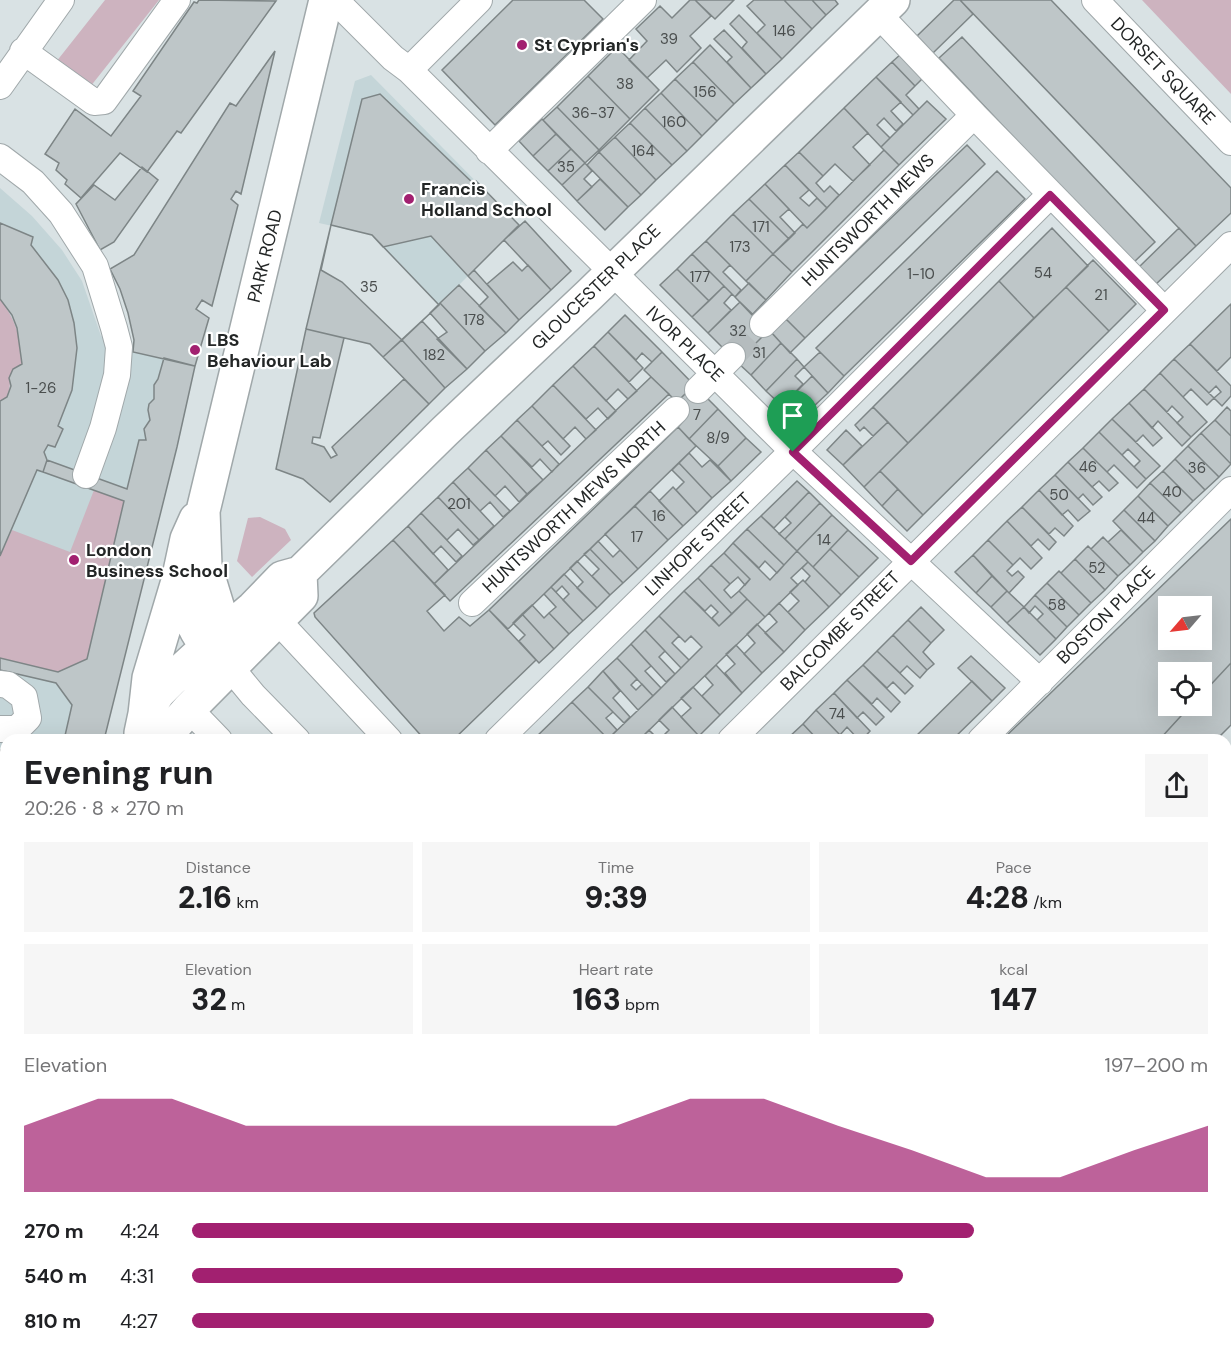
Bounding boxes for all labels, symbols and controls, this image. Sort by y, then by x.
street label: DORSET SQUARE [1105,12,1221,130]
house number: 146 [772,21,796,41]
house number: 39 [660,29,678,49]
place label: St Cyprian's [534,33,639,57]
marker: St Cyprian's [515,38,529,52]
house number: 38 [616,74,634,94]
house number: 156 [693,82,717,102]
house number: 36-37 [571,103,615,123]
house number: 160 [662,112,686,132]
house number: 164 [631,141,655,161]
street label: HUNTSWORTH MEWS [797,149,939,291]
house number: 35 [557,157,575,177]
place label: Francis Holland School [421,177,552,222]
marker: Francis Holland School [402,192,416,206]
street label: PARK ROAD [242,207,288,305]
house number: 171 [752,217,770,237]
street label: GLOUCESTER PLACE [526,219,666,355]
house number: 173 [729,237,751,257]
house number: 54 [1034,263,1052,283]
house number: 1-10 [907,264,935,284]
house number: 177 [690,267,710,287]
house number: 35 [360,277,378,297]
house number: 21 [1094,285,1108,305]
street label: IVOR PLACE [641,301,729,387]
house number: 178 [463,310,485,330]
house number: 32 [729,321,747,341]
place label: LBS Behaviour Lab [207,328,332,373]
marker: LBS Behaviour Lab [188,343,202,357]
house number: 31 [752,343,766,363]
house number: 182 [423,345,445,365]
house number: 1-26 [26,378,56,398]
pin [767,390,818,452]
icon: arrive [776,399,809,432]
house number: 7 [693,405,701,425]
street label: HUNTSWORTH MEWS NORTH [477,416,671,598]
house number: 8/9 [706,428,730,448]
house number: 46 [1079,457,1097,477]
house number: 36 [1188,458,1206,478]
house number: 40 [1162,482,1182,502]
house number: 50 [1049,485,1069,505]
street label: LINHOPE STREET [640,487,756,601]
house number: 201 [447,494,471,514]
house number: 16 [652,506,666,526]
house number: 44 [1137,508,1155,528]
house number: 17 [631,527,643,547]
house number: 14 [817,530,831,550]
place label: London Business School [86,538,228,583]
marker: London Business School [67,553,81,567]
house number: 52 [1088,558,1106,578]
street label: BOSTON PLACE [1052,561,1160,669]
street label: BALCOMBE STREET [775,566,905,696]
house number: 58 [1048,595,1066,615]
north arrow [1158,596,1212,650]
map controls [1158,596,1212,716]
button: locate [1158,662,1212,716]
house number: 74 [829,704,845,724]
text: Evening run [24,751,213,794]
button: share [1145,754,1208,817]
text: 20:26 · 8 × 270 m [24,795,184,821]
text: Distance [186,857,251,878]
text: Time [598,857,634,878]
text: Pace [996,857,1032,878]
text: 2.16 [178,878,232,917]
text: 9:39 [584,878,648,917]
text: 4:28 [965,878,1029,917]
text: km [232,892,259,913]
text: /km [1029,892,1062,913]
text: Elevation [185,959,252,980]
text: Heart rate [579,959,653,980]
text: kcal [999,959,1028,980]
text: 32 [191,980,227,1019]
text: 163 [573,980,621,1019]
text: 147 [990,980,1037,1019]
text: m [227,994,245,1015]
text: bpm [621,994,659,1015]
text: Elevation [24,1052,107,1078]
text: 197–200 m [1105,1052,1208,1078]
text: 270 m [24,1218,84,1244]
text: 4:24 [120,1218,160,1244]
text: 540 m [24,1263,87,1289]
text: 4:31 [120,1263,154,1289]
text: 810 m [24,1308,81,1334]
text: 4:27 [120,1308,158,1334]

